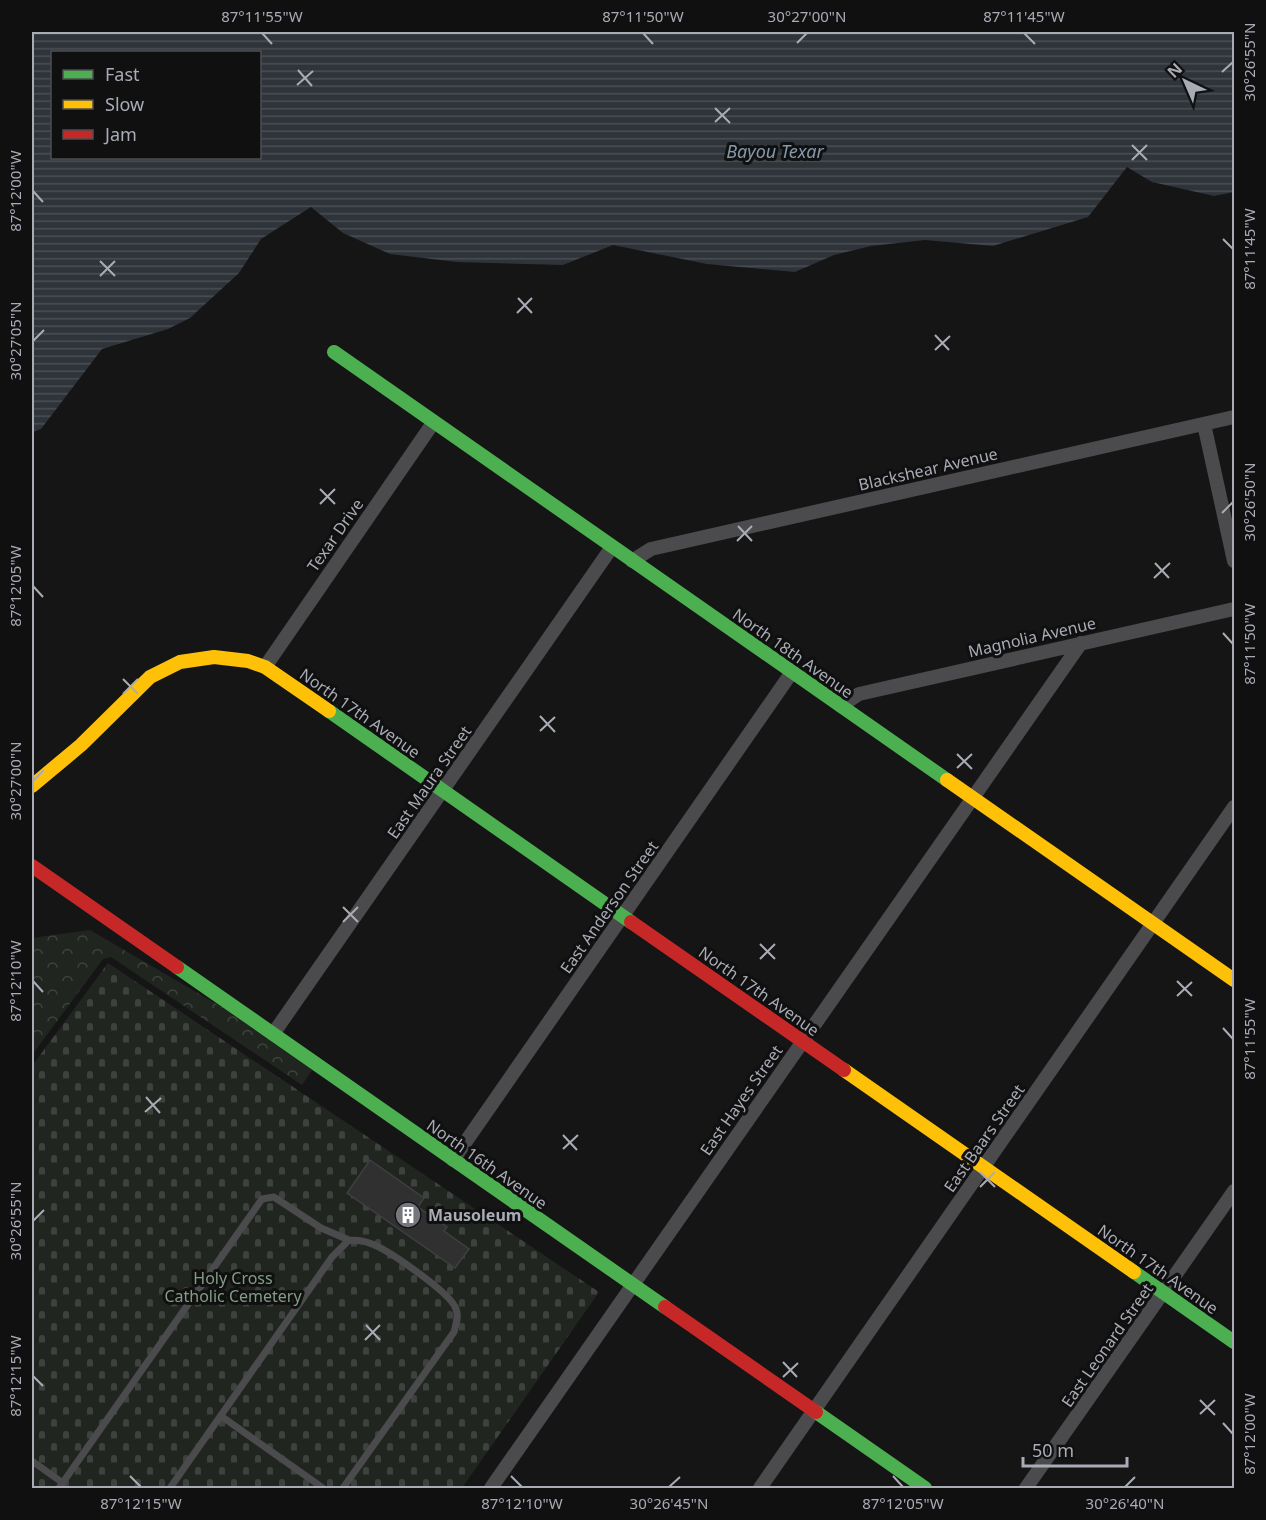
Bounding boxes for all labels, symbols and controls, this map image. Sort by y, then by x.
text: 87°11'55"W [221,6,303,26]
text: 87°11'50"W [602,6,684,26]
text: 30°27'00"N [768,6,846,26]
text: 87°11'45"W [983,6,1065,26]
text: 30°26'55"N [1239,23,1259,101]
legend [51,51,261,159]
north arrow [1155,51,1215,111]
text: N [1162,58,1187,83]
text: Fast [105,62,140,86]
text: Slow [105,92,144,116]
text: Jam [103,122,137,146]
water label: Bayou Texar [726,139,825,163]
text: 87°12'00"W [5,150,25,232]
text: 87°11'45"W [1239,208,1259,290]
text: 30°27'05"N [5,302,25,380]
street label: Blackshear Avenue [856,442,1000,496]
text: 30°26'50"N [1239,463,1259,541]
street label: Texar Drive [302,494,368,576]
text: 87°12'05"W [5,545,25,627]
street label: North 18th Avenue [728,603,858,703]
text: 87°11'50"W [1239,603,1259,685]
street label: Magnolia Avenue [966,612,1098,662]
street label: North 17th Avenue [295,663,425,763]
street label: East Maura Street [382,721,476,843]
text: 30°27'00"N [5,742,25,820]
street label: East Anderson Street [555,836,663,978]
text: 87°12'10"W [5,940,25,1022]
street label: North 17th Avenue [694,941,824,1041]
text: 87°11'55"W [1239,998,1259,1080]
street label: East Hayes Street [695,1040,787,1160]
street label: East Baars Street [939,1080,1030,1196]
street label: North 16th Avenue [422,1114,552,1214]
text: 30°26'55"N [5,1182,25,1260]
building icon: Mausoleum [393,1200,423,1230]
place label: Mausoleum [428,1204,521,1226]
street label: North 17th Avenue [1093,1219,1223,1319]
park label: Holy Cross Catholic Cemetery [164,1267,302,1307]
street label: East Leonard Street [1056,1279,1158,1411]
text: 87°12'15"W [5,1335,25,1417]
text: 87°12'00"W [1239,1393,1259,1475]
scale bar [1023,1430,1126,1468]
text: 50 m [1032,1438,1074,1462]
text: 87°12'15"W [100,1493,182,1513]
text: 87°12'10"W [481,1493,563,1513]
text: 30°26'45"N [630,1493,708,1513]
text: 87°12'05"W [862,1493,944,1513]
text: 30°26'40"N [1086,1493,1164,1513]

